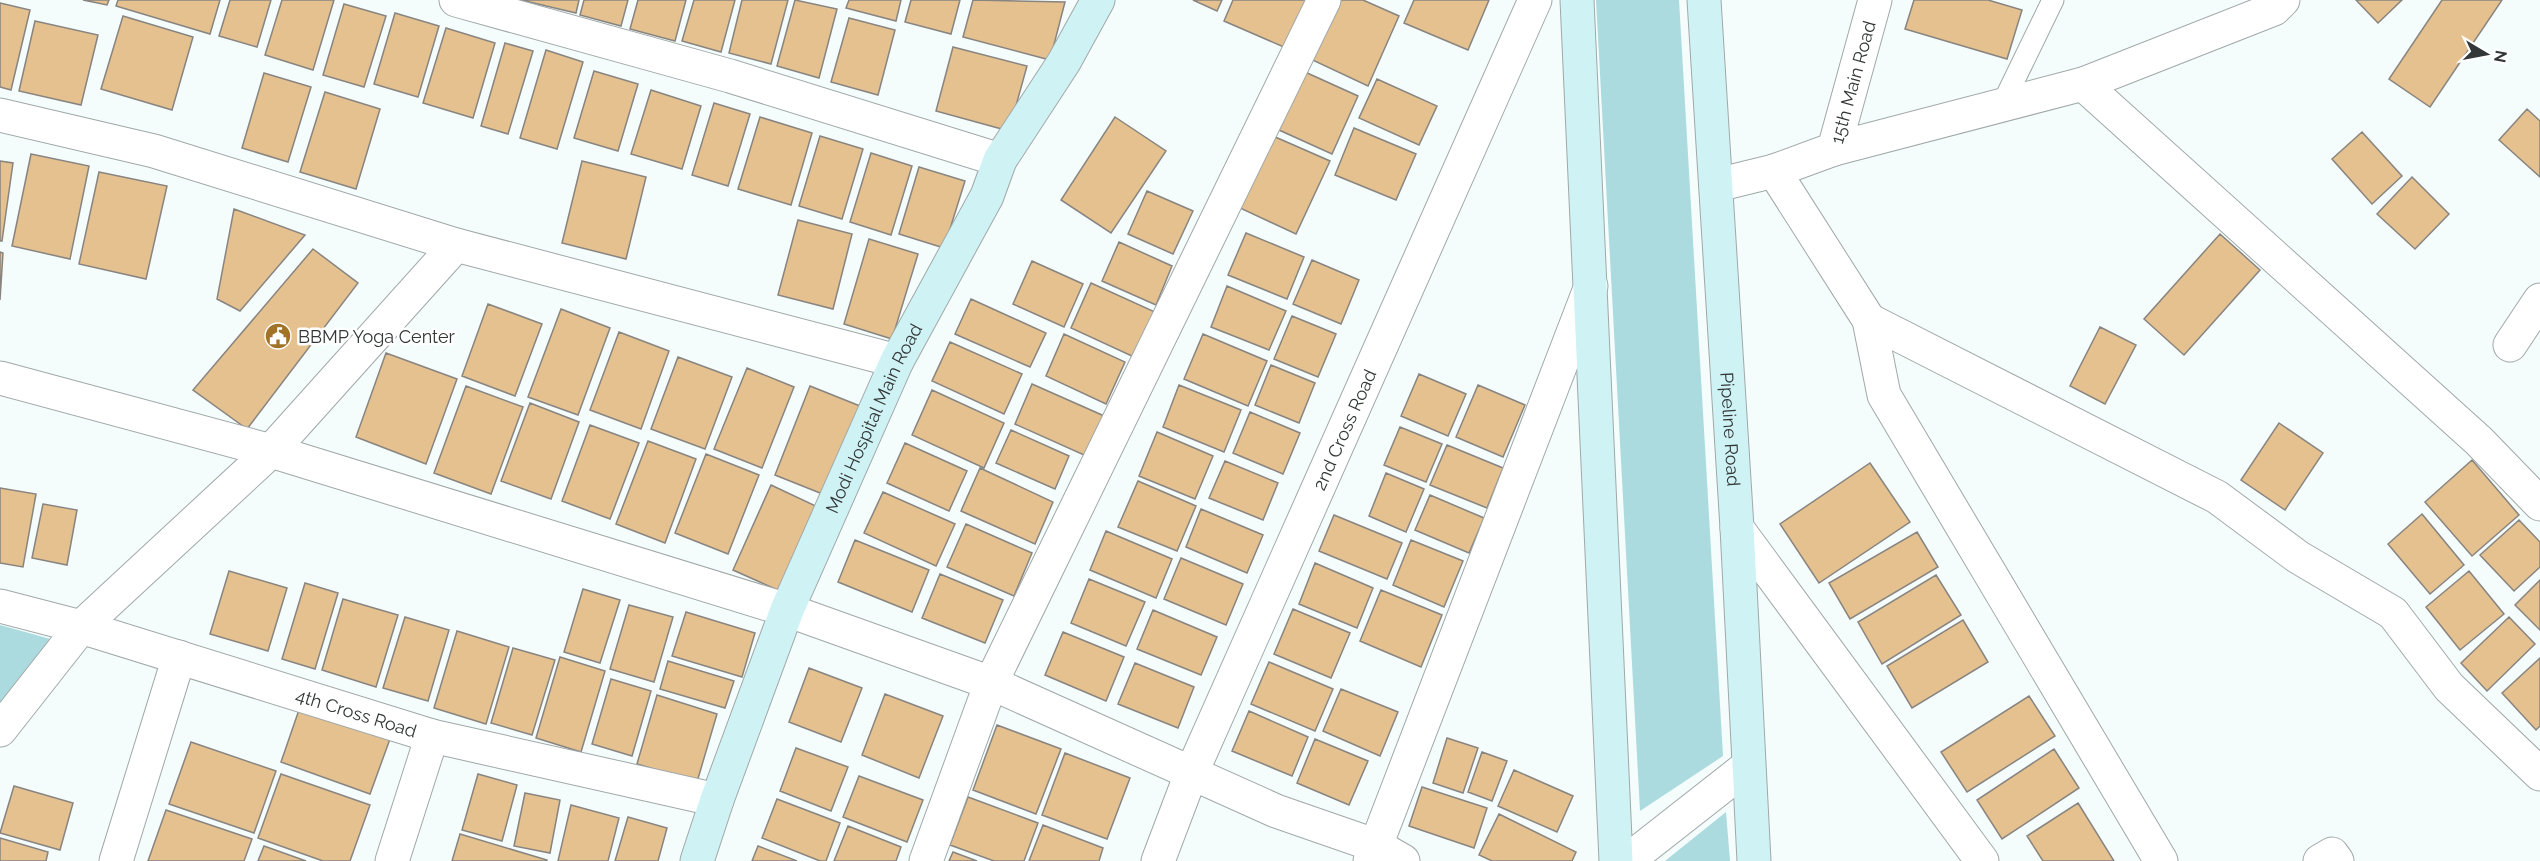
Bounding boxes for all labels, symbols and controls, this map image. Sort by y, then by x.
street label: 15th Main Road [1826,18,1879,146]
north arrow [2456,24,2516,84]
text: N [2490,49,2511,64]
street label: Modi Hospital Main Road [821,320,926,516]
public building icon: BBMP Yoga Center [263,321,293,351]
place label: BBMP Yoga Center [298,326,455,347]
street label: 2nd Cross Road [1308,366,1380,493]
street label: Pipeline Road [1717,371,1745,487]
street label: 4th Cross Road [293,684,419,741]

